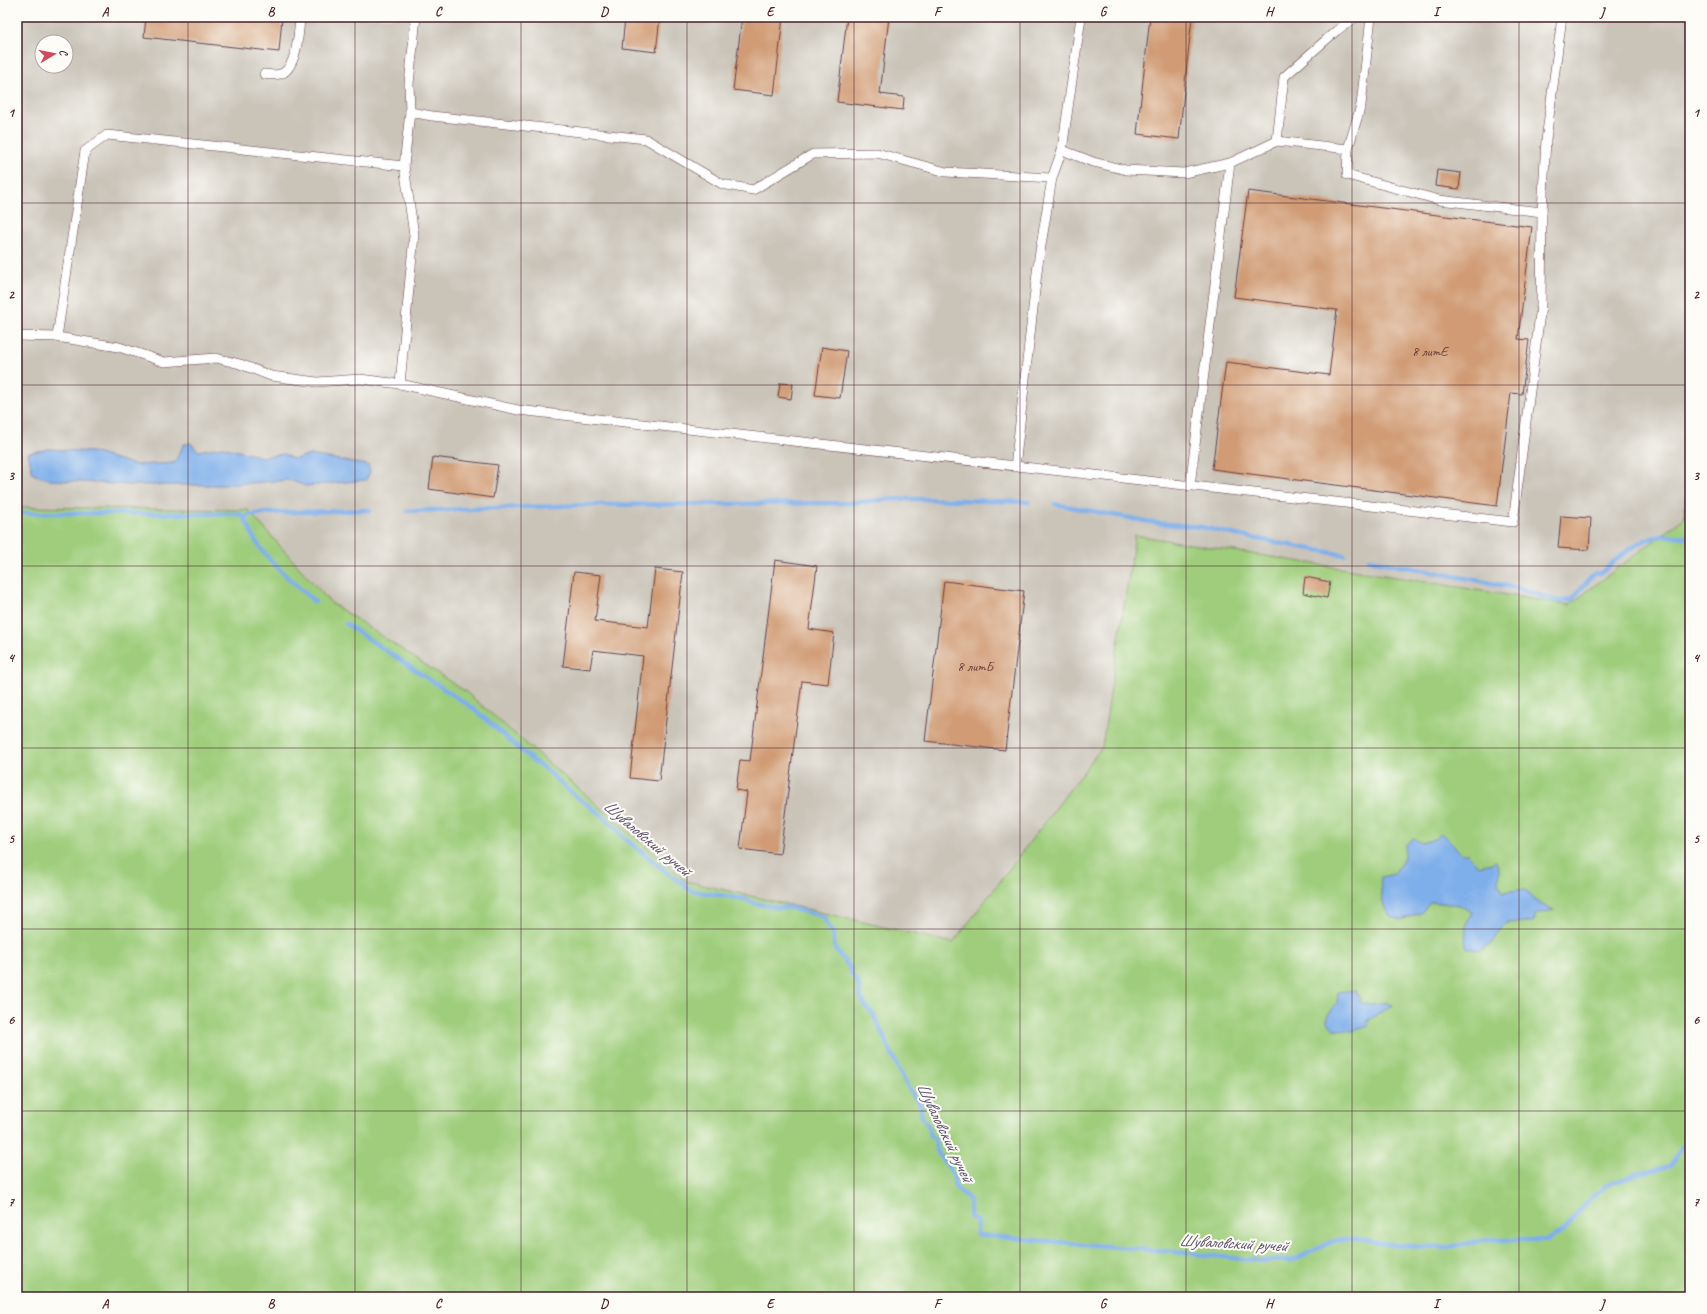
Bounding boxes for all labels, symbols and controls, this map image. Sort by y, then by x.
text: A [102,4,110,20]
text: B [268,4,276,20]
text: C [435,4,443,20]
text: D [600,4,609,20]
text: E [767,4,776,20]
text: F [934,4,943,20]
text: G [1100,4,1108,20]
text: H [1265,4,1275,20]
text: I [1433,4,1442,20]
text: J [1599,4,1606,20]
north arrow [34,34,74,74]
text: С [56,48,71,58]
text: 1 [8,105,16,121]
text: 1 [1693,105,1701,121]
text: 2 [8,287,15,303]
text: 2 [1693,287,1700,303]
house number: 8 литЕ [1412,343,1449,360]
text: 3 [8,468,15,484]
text: 3 [1693,468,1700,484]
text: 4 [8,650,16,666]
text: 4 [1693,650,1701,666]
house number: 8 литБ [957,658,996,675]
water label: Шуваловский ручей [599,795,698,883]
text: 5 [8,831,15,847]
text: 5 [1693,831,1700,847]
text: 6 [8,1012,15,1028]
text: 6 [1693,1012,1700,1028]
water label: Шуваловский ручей [912,1079,980,1189]
text: 7 [8,1194,15,1210]
text: 7 [1693,1194,1700,1210]
water label: Шуваловский ручей [1179,1230,1291,1257]
text: A [102,1296,110,1312]
text: B [268,1296,276,1312]
text: C [435,1296,443,1312]
text: D [600,1296,609,1312]
text: E [767,1296,776,1312]
text: F [934,1296,943,1312]
text: G [1100,1296,1108,1312]
text: H [1265,1296,1275,1312]
text: I [1433,1296,1442,1312]
text: J [1599,1296,1606,1312]

